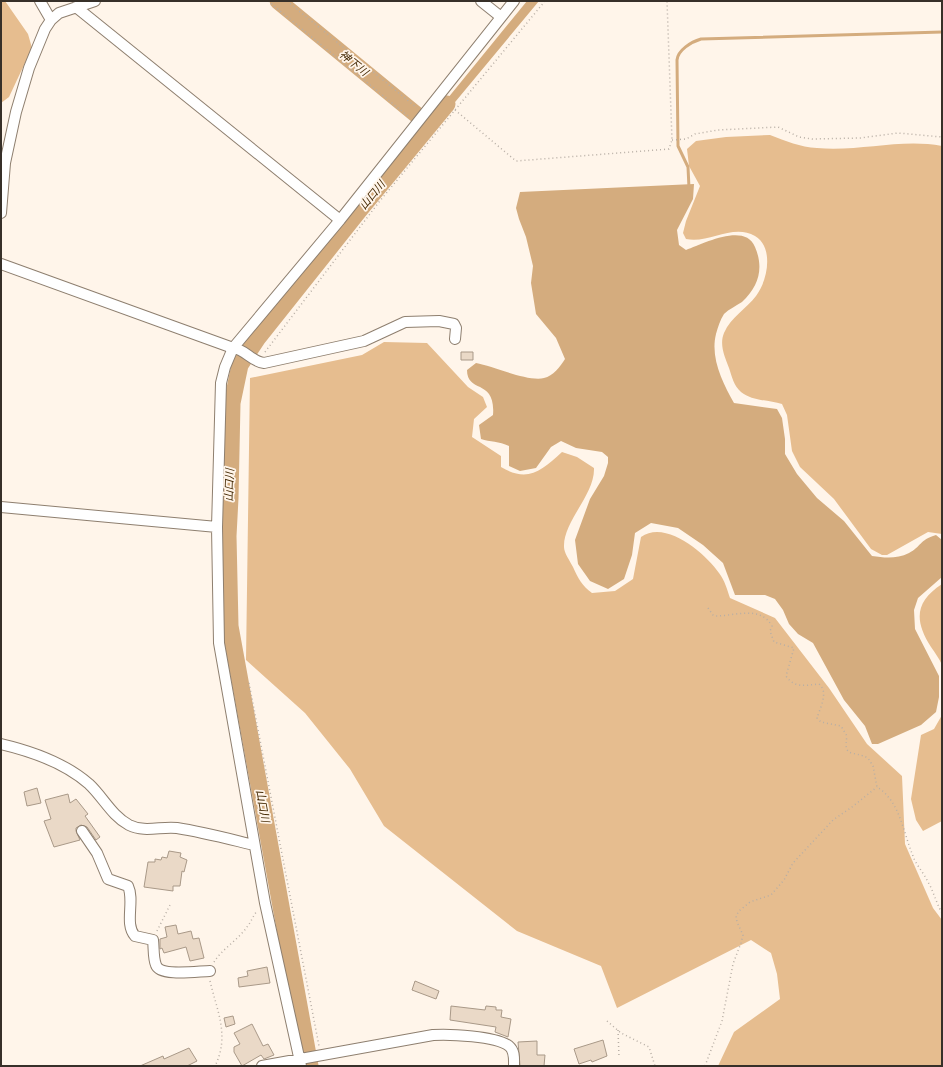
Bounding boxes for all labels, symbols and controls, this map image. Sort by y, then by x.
water label: 神下川 [337,47,372,79]
water label: 山口川 [356,177,389,212]
water label: 山口川 [221,467,237,502]
water label: 山口川 [253,789,273,824]

